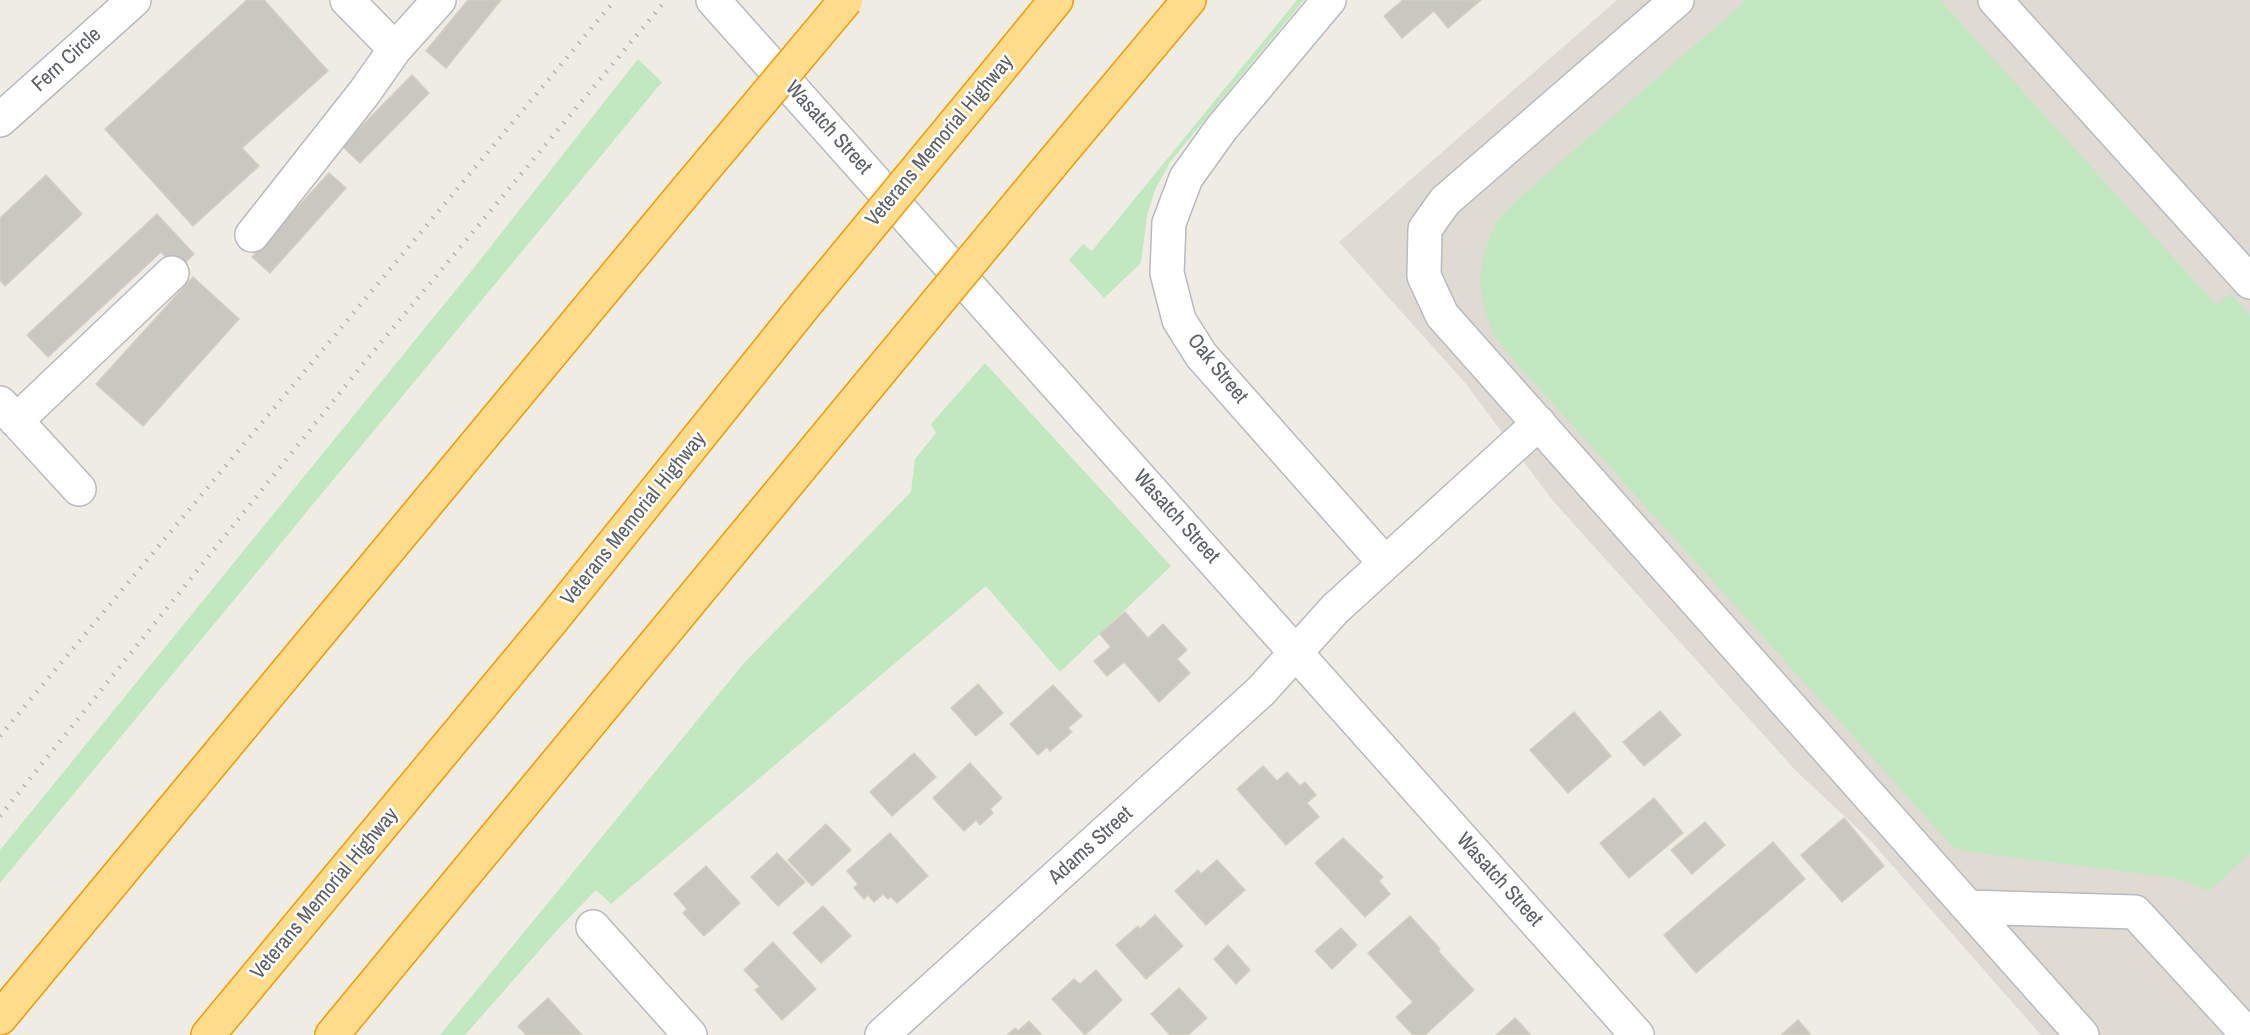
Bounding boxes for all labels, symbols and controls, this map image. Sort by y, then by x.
street label: Fern Circle [27,22,107,98]
street label: Veterans Memorial Highway [861,50,1019,232]
street label: Wasatch Street [779,76,877,180]
street label: Oak Street [1181,329,1253,409]
street label: Veterans Memorial Highway [556,427,712,611]
street label: Wasatch Street [1127,465,1225,569]
street label: Adams Street [1044,802,1138,890]
street label: Veterans Memorial Highway [246,803,404,985]
street label: Wasatch Street [1450,828,1548,932]

